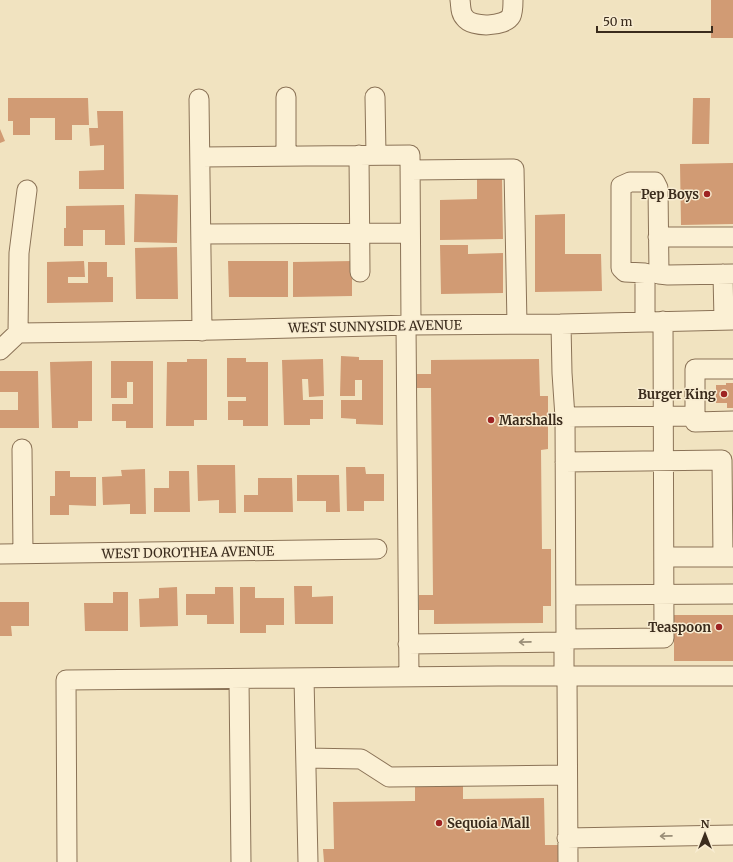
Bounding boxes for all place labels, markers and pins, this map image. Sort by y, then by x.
place label: Pep Boys [641,186,699,203]
marker: Pep Boys [702,189,712,199]
place label: Burger King [638,386,716,403]
marker: Burger King [719,389,729,399]
place label: Marshalls [499,412,563,429]
marker: Marshalls [486,415,496,425]
place label: Teaspoon [648,619,711,636]
marker: Teaspoon [714,622,724,632]
place label: Sequoia Mall [447,815,530,832]
marker: Sequoia Mall [434,818,444,828]

